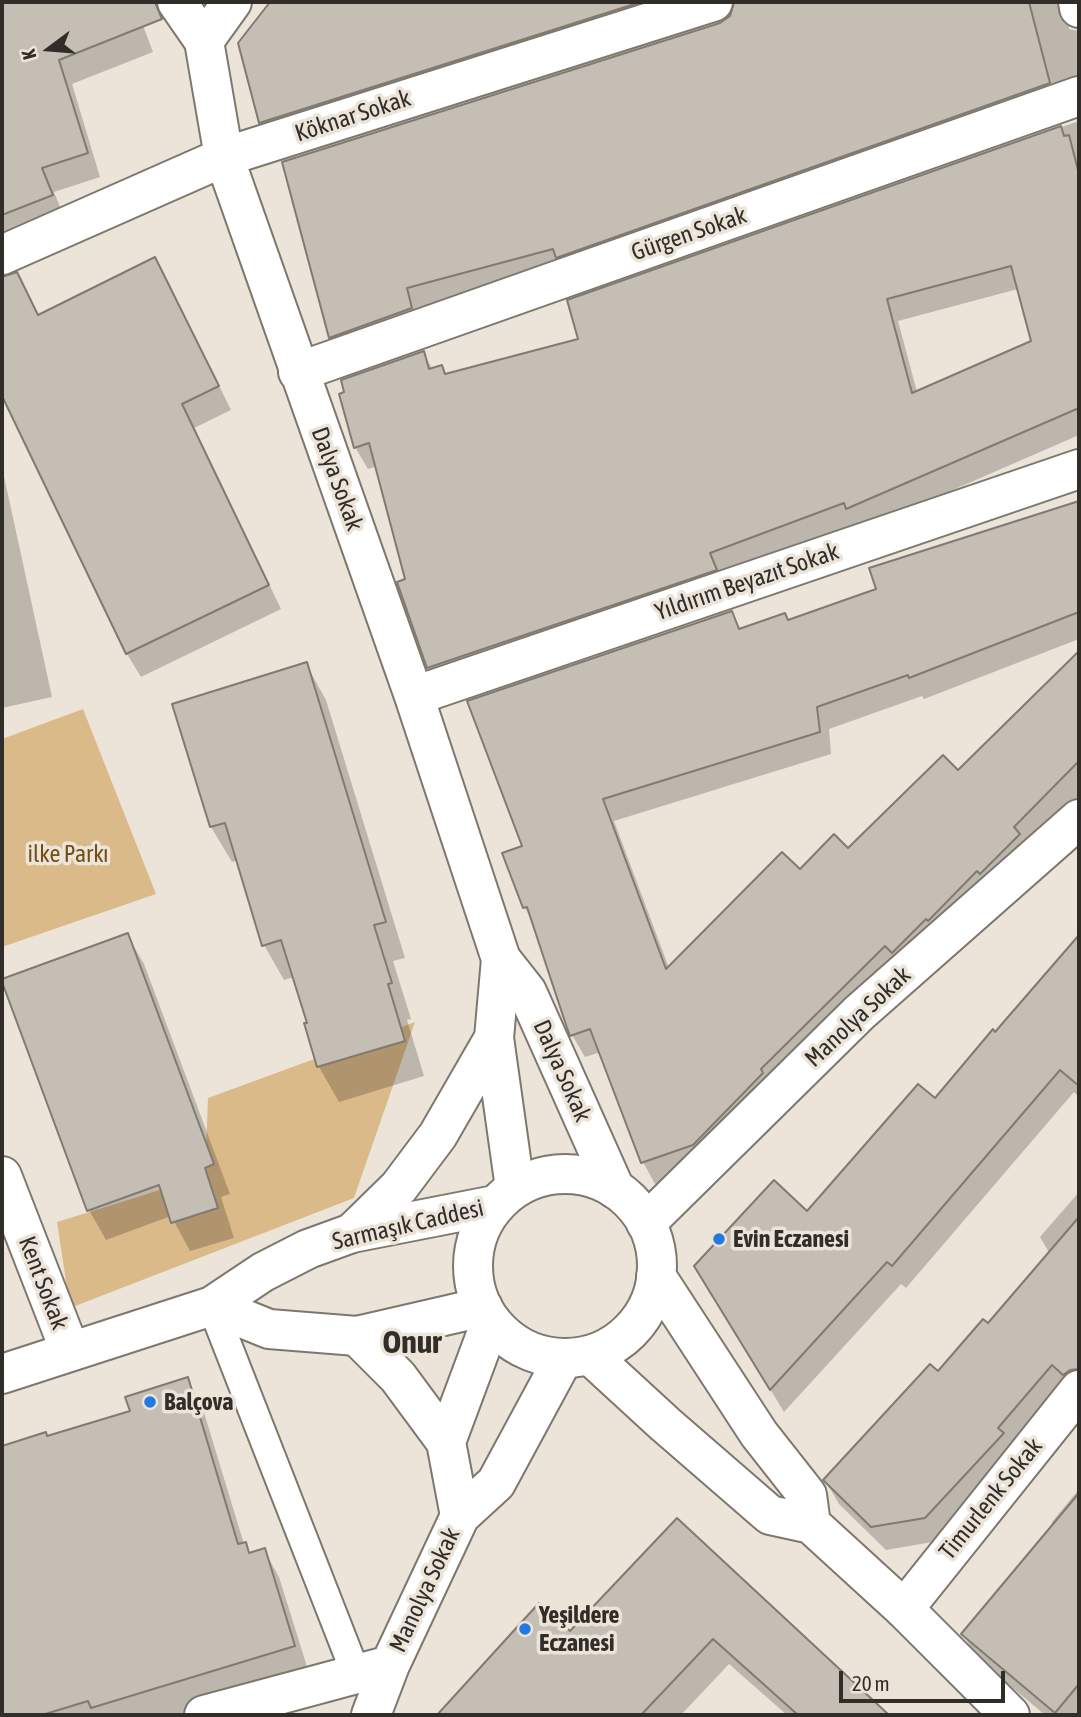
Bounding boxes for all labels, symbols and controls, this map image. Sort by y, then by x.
north arrow [14,14,84,84]
text: K [17,47,41,62]
street label: Köknar Sokak [292,84,414,148]
street label: Gürgen Sokak [628,201,750,267]
street label: Dalya Sokak [305,423,369,535]
street label: Yıldırım Beyazıt Sokak [651,537,843,627]
park label: ilke Parkı [27,840,109,868]
street label: Manolya Sokak [799,961,917,1073]
street label: Dalya Sokak [527,1016,597,1126]
street label: Sarmaşık Caddesi [330,1194,486,1256]
place label: Evin Eczanesi [733,1225,849,1253]
marker: Evin Eczanesi [711,1231,727,1247]
street label: Kent Sokak [12,1232,74,1334]
district label: Onur [382,1324,442,1362]
place label: Balçova [164,1388,233,1416]
marker: Balçova [142,1394,158,1410]
street label: Timurlenk Sokak [933,1433,1049,1565]
street label: Manolya Sokak [384,1523,466,1657]
place label: Yeşildere Eczanesi [539,1601,619,1657]
marker: Yeşildere Eczanesi [517,1621,533,1637]
scale bar [843,1658,1009,1702]
text: 20 m [852,1671,890,1695]

